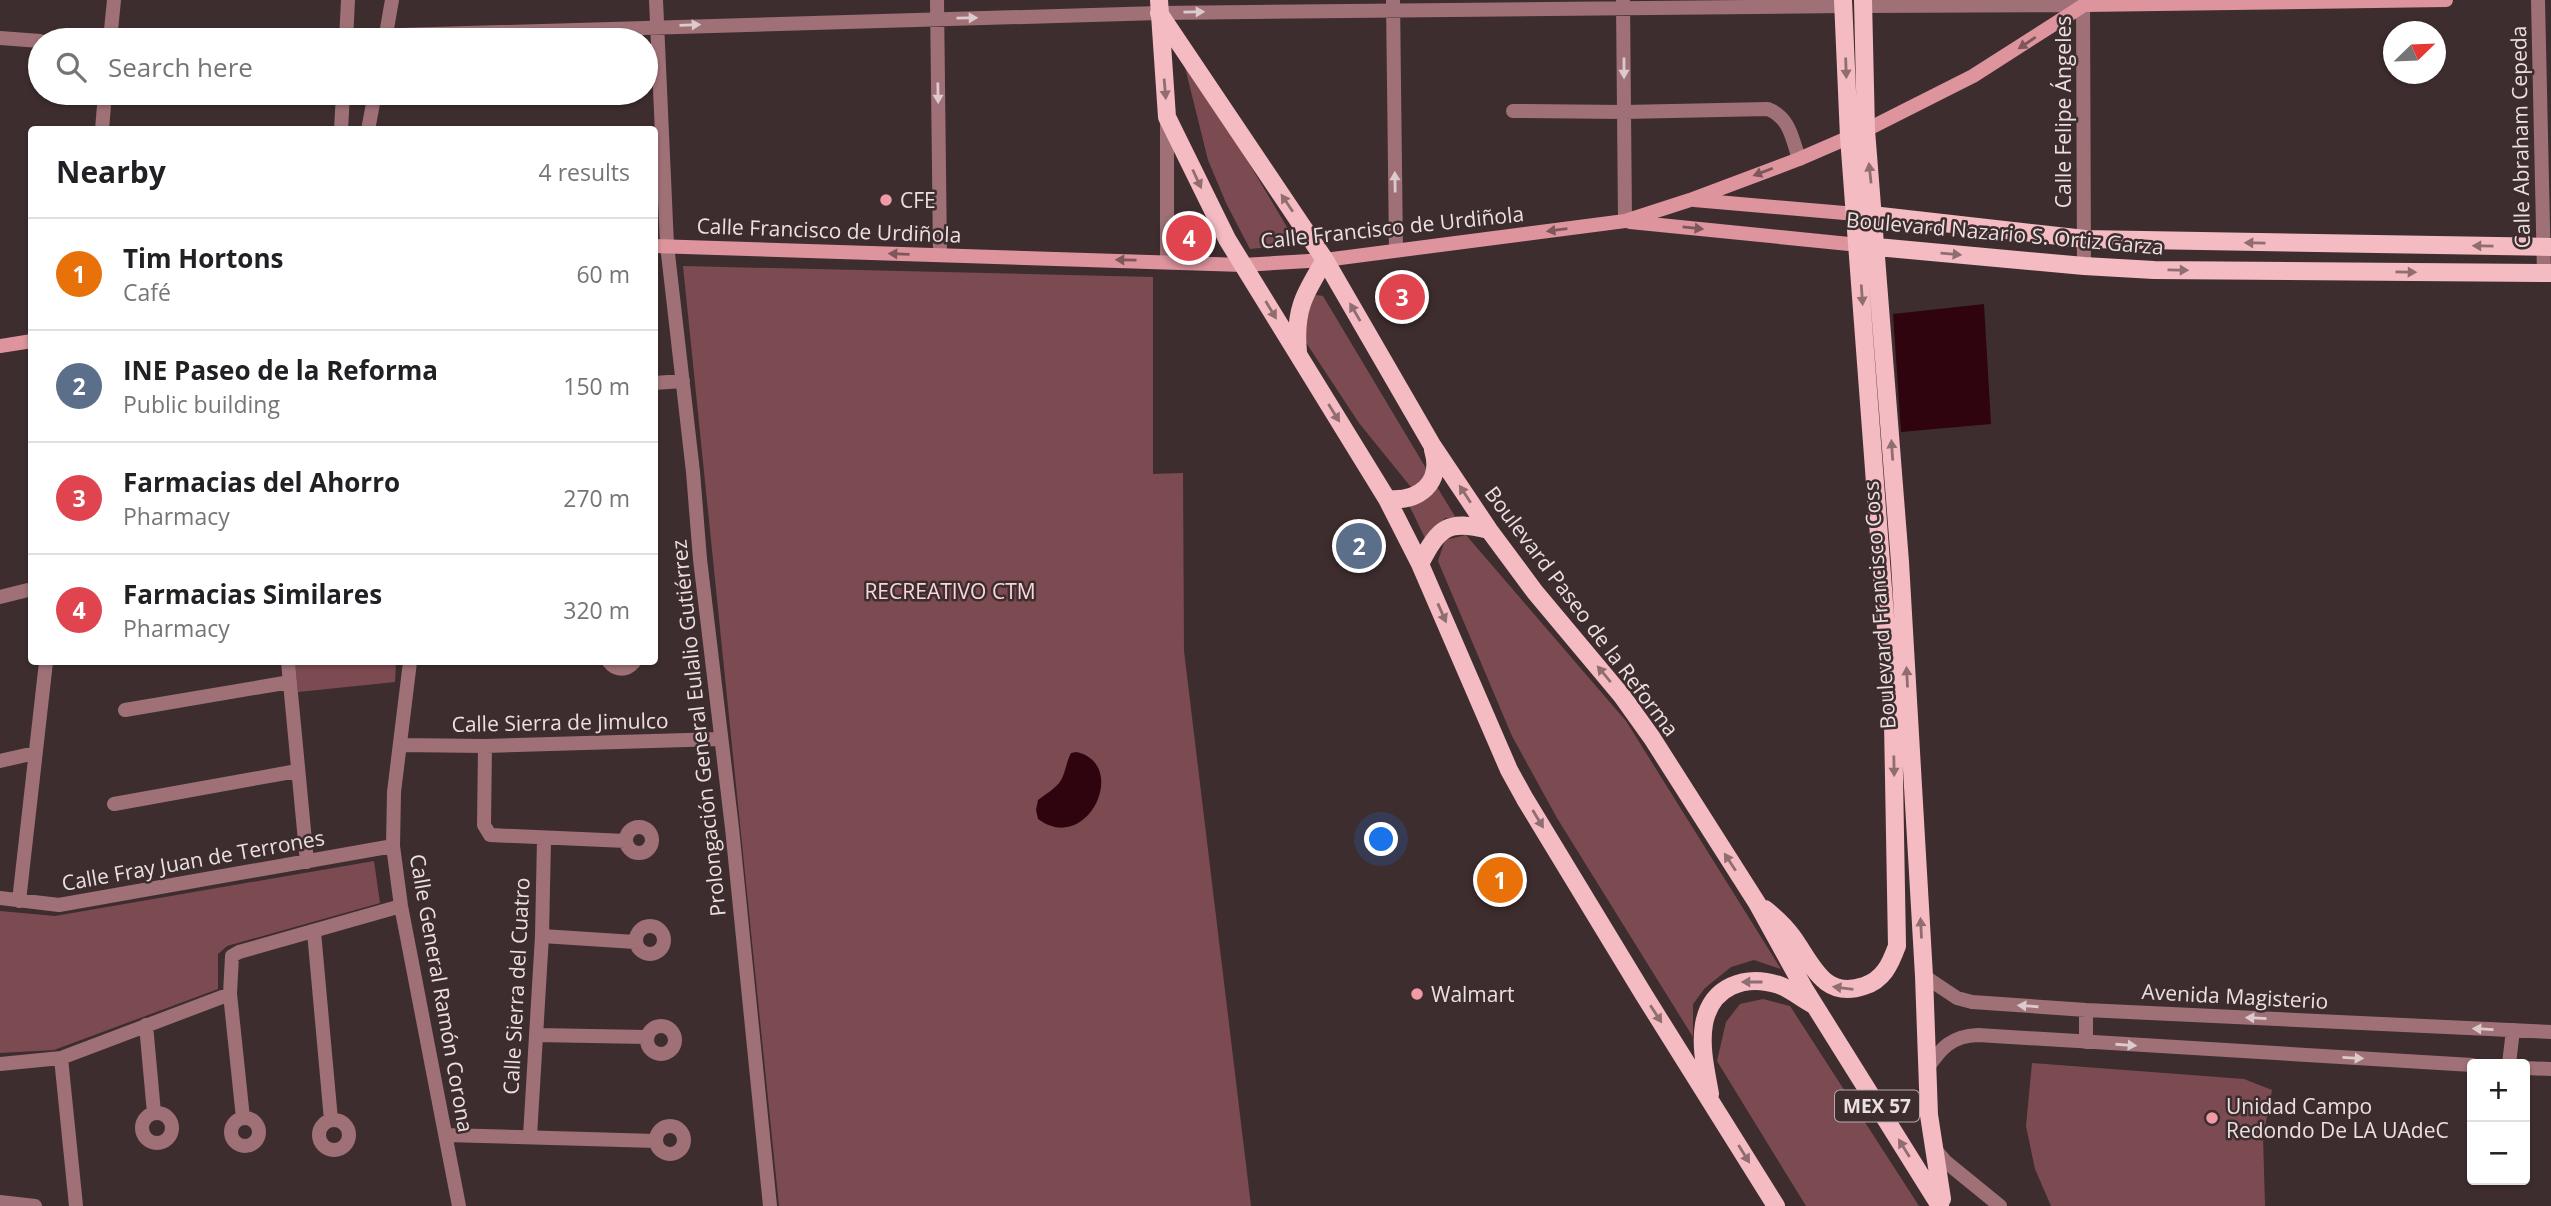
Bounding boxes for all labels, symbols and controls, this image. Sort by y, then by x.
one-way arrow [1183,7,1205,18]
one-way arrow [956,12,978,23]
street label: Calle Felipe Ángeles [2049,16,2077,208]
one-way arrow [679,20,701,31]
north arrow [2383,21,2446,84]
street label: Calle Abraham Cepeda [2504,25,2536,249]
search box [28,28,658,105]
one-way arrow [2018,36,2036,50]
icon: search [52,48,90,86]
text: Search here [108,49,253,85]
one-way arrow [1618,57,1630,79]
one-way arrow [1841,57,1852,79]
one-way arrow [1160,79,1171,101]
one-way arrow [932,82,944,104]
text: Nearby [56,151,166,192]
text: 4 results [539,156,630,188]
one-way arrow [1864,162,1875,184]
one-way arrow [1753,167,1774,178]
one-way arrow [1191,169,1202,189]
one-way arrow [1390,171,1401,193]
place label: CFE [900,186,936,214]
marker: CFE [878,192,894,208]
one-way arrow [1281,194,1294,213]
street label: Calle Francisco de Urdiñola [1259,199,1525,255]
street label: Boulevard Nazario S. Ortiz Garza [1845,205,2165,261]
street label: Calle Francisco de Urdiñola [696,211,962,249]
pin: 4 [1166,212,1212,264]
one-way arrow [1682,223,1704,234]
one-way arrow [1546,224,1568,235]
one-way arrow [2244,237,2266,248]
text: Tim Hortons [123,240,283,276]
one-way arrow [2472,240,2494,251]
one-way arrow [887,248,909,259]
one-way arrow [1940,249,1962,260]
one-way arrow [1115,254,1137,266]
text: 1 [72,258,86,290]
text: 60 m [576,258,630,290]
one-way arrow [2167,264,2189,276]
one-way arrow [2395,266,2417,278]
pin: 3 [1379,271,1425,323]
text: Café [123,276,171,308]
one-way arrow [1857,284,1868,306]
one-way arrow [1264,300,1277,319]
one-way arrow [1349,302,1361,321]
text: INE Paseo de la Reforma [123,352,438,388]
text: 2 [72,370,86,402]
text: 150 m [563,370,630,402]
text: Public building [123,388,280,420]
one-way arrow [1328,404,1341,423]
one-way arrow [1886,438,1897,460]
text: Farmacias del Ahorro [123,464,400,500]
street label: Boulevard Paseo de la Reforma [1479,480,1685,742]
street label: Boulevard Francisco Coss [1856,480,1902,730]
text: 3 [72,482,86,514]
text: 270 m [563,482,630,514]
one-way arrow [1459,484,1472,503]
text: Pharmacy [123,500,230,532]
pin: 2 [1336,520,1382,572]
street label: Prolongación General Eulalio Gutiérrez [664,538,732,918]
text: Farmacias Similares [123,576,382,612]
park label: RECREATIVO CTM [864,577,1036,605]
text: 4 [72,594,86,626]
text: 320 m [563,594,630,626]
one-way arrow [1436,603,1448,623]
text: Pharmacy [123,612,230,644]
one-way arrow [1597,665,1612,682]
one-way arrow [1901,665,1912,687]
street label: Calle Sierra de Jimulco [451,706,669,738]
one-way arrow [1888,756,1899,778]
one-way arrow [1531,810,1544,829]
your location [1364,822,1398,856]
street label: Calle Fray Juan de Terrones [59,823,327,897]
street label: Calle General Ramón Corona [404,852,480,1134]
one-way arrow [1724,853,1737,872]
pin: 1 [1477,854,1523,906]
street label: Calle Sierra del Cuatro [496,877,536,1095]
one-way arrow [1916,917,1927,939]
one-way arrow [1741,976,1763,988]
street label: Avenida Magisterio [2141,977,2329,1015]
place label: Walmart [1431,980,1515,1008]
one-way arrow [1832,982,1854,993]
marker: Walmart [1409,986,1425,1002]
one-way arrow [2017,1000,2039,1011]
one-way arrow [1649,1004,1662,1023]
one-way arrow [2244,1013,2266,1024]
one-way arrow [2472,1023,2494,1034]
one-way arrow [2115,1039,2137,1050]
one-way arrow [2343,1053,2365,1064]
map controls [2467,1059,2530,1185]
button: + [2467,1059,2530,1122]
road number: MEX 57 [1835,1090,1919,1122]
place label: Unidad Campo Redondo De LA UAdeC [2226,1092,2449,1144]
marker: Unidad Campo Redondo De LA UAdeC [2204,1110,2220,1126]
button: − [2467,1122,2530,1185]
one-way arrow [1897,1139,1910,1158]
one-way arrow [1737,1144,1750,1164]

